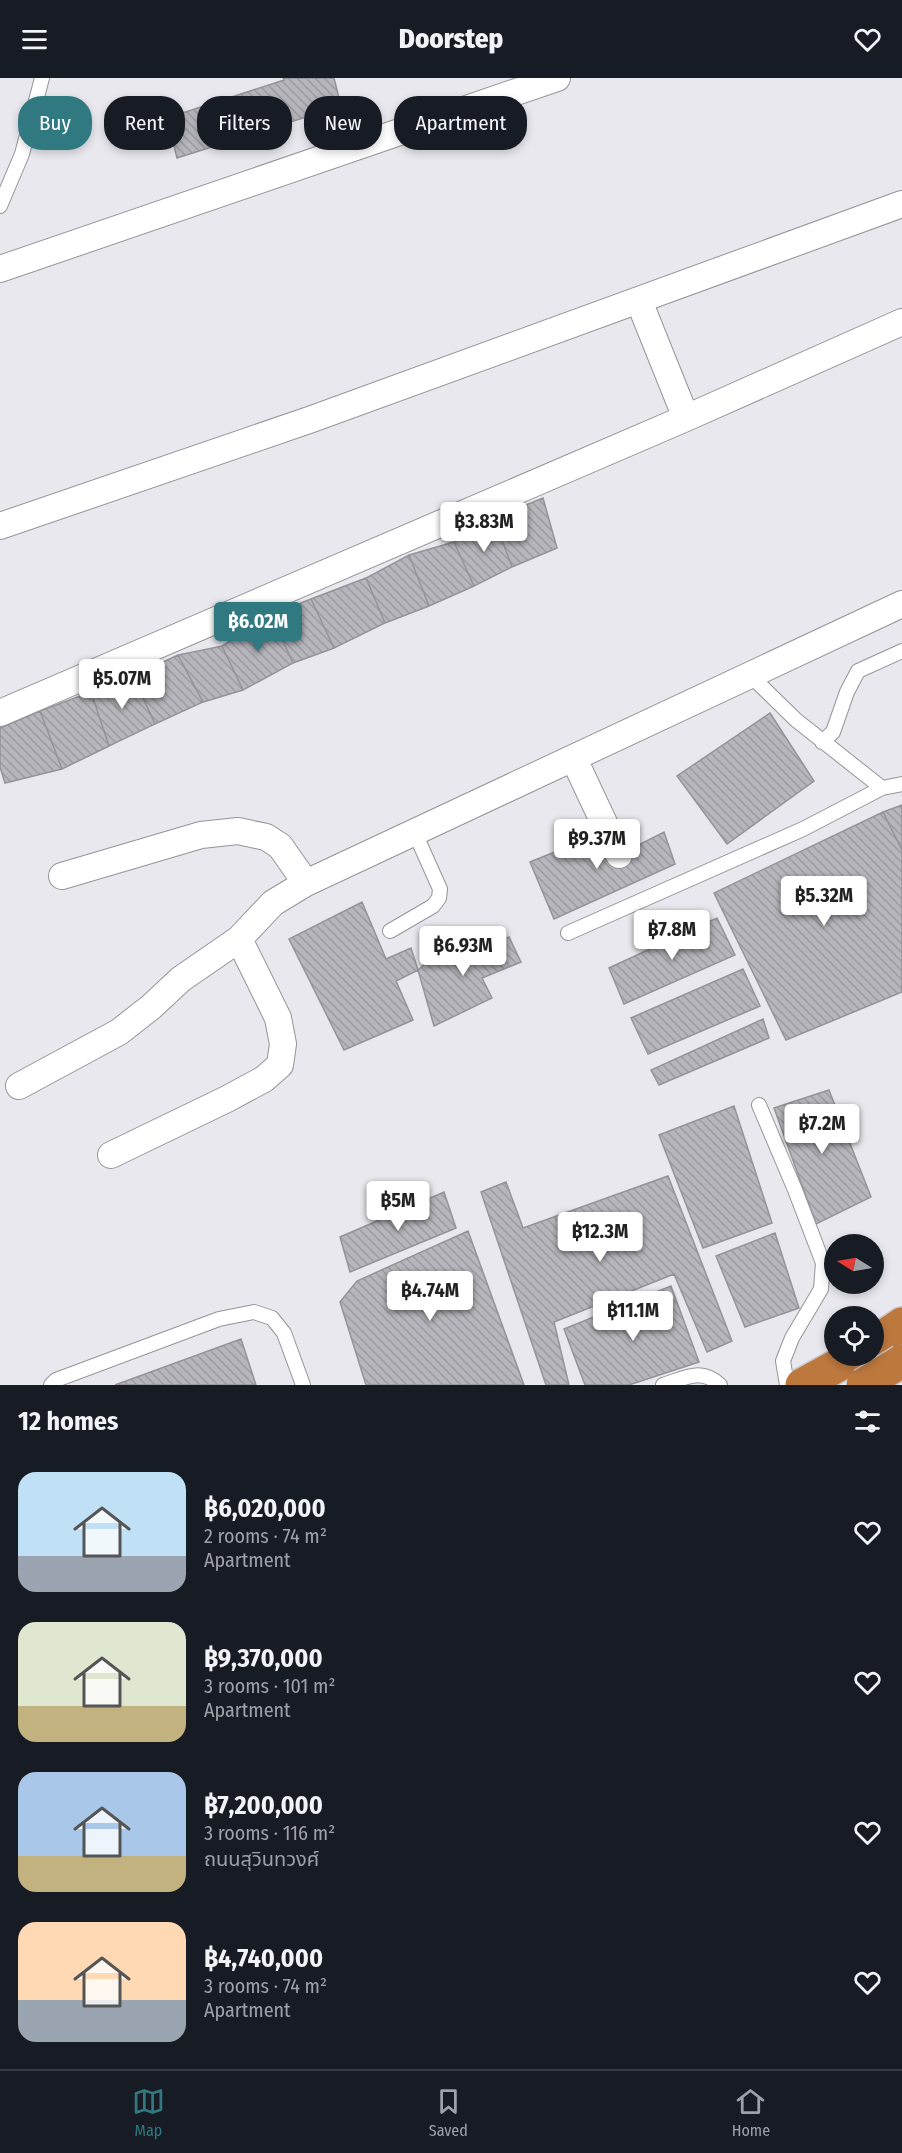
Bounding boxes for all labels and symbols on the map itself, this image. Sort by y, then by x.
pin: ฿3.83M [435,502,533,553]
pin: ฿6.02M [209,602,307,653]
pin: ฿5.07M [73,659,171,710]
pin: ฿9.37M [548,819,646,870]
pin: ฿5.32M [775,876,873,927]
pin: ฿7.8M [630,910,714,961]
pin: ฿6.93M [414,926,512,977]
pin: ฿7.2M [780,1104,864,1155]
pin: ฿5M [369,1181,427,1232]
pin: ฿12.3M [551,1212,649,1263]
north arrow [824,1234,884,1294]
pin: ฿4.74M [381,1271,479,1322]
pin: ฿11.1M [584,1291,682,1342]

